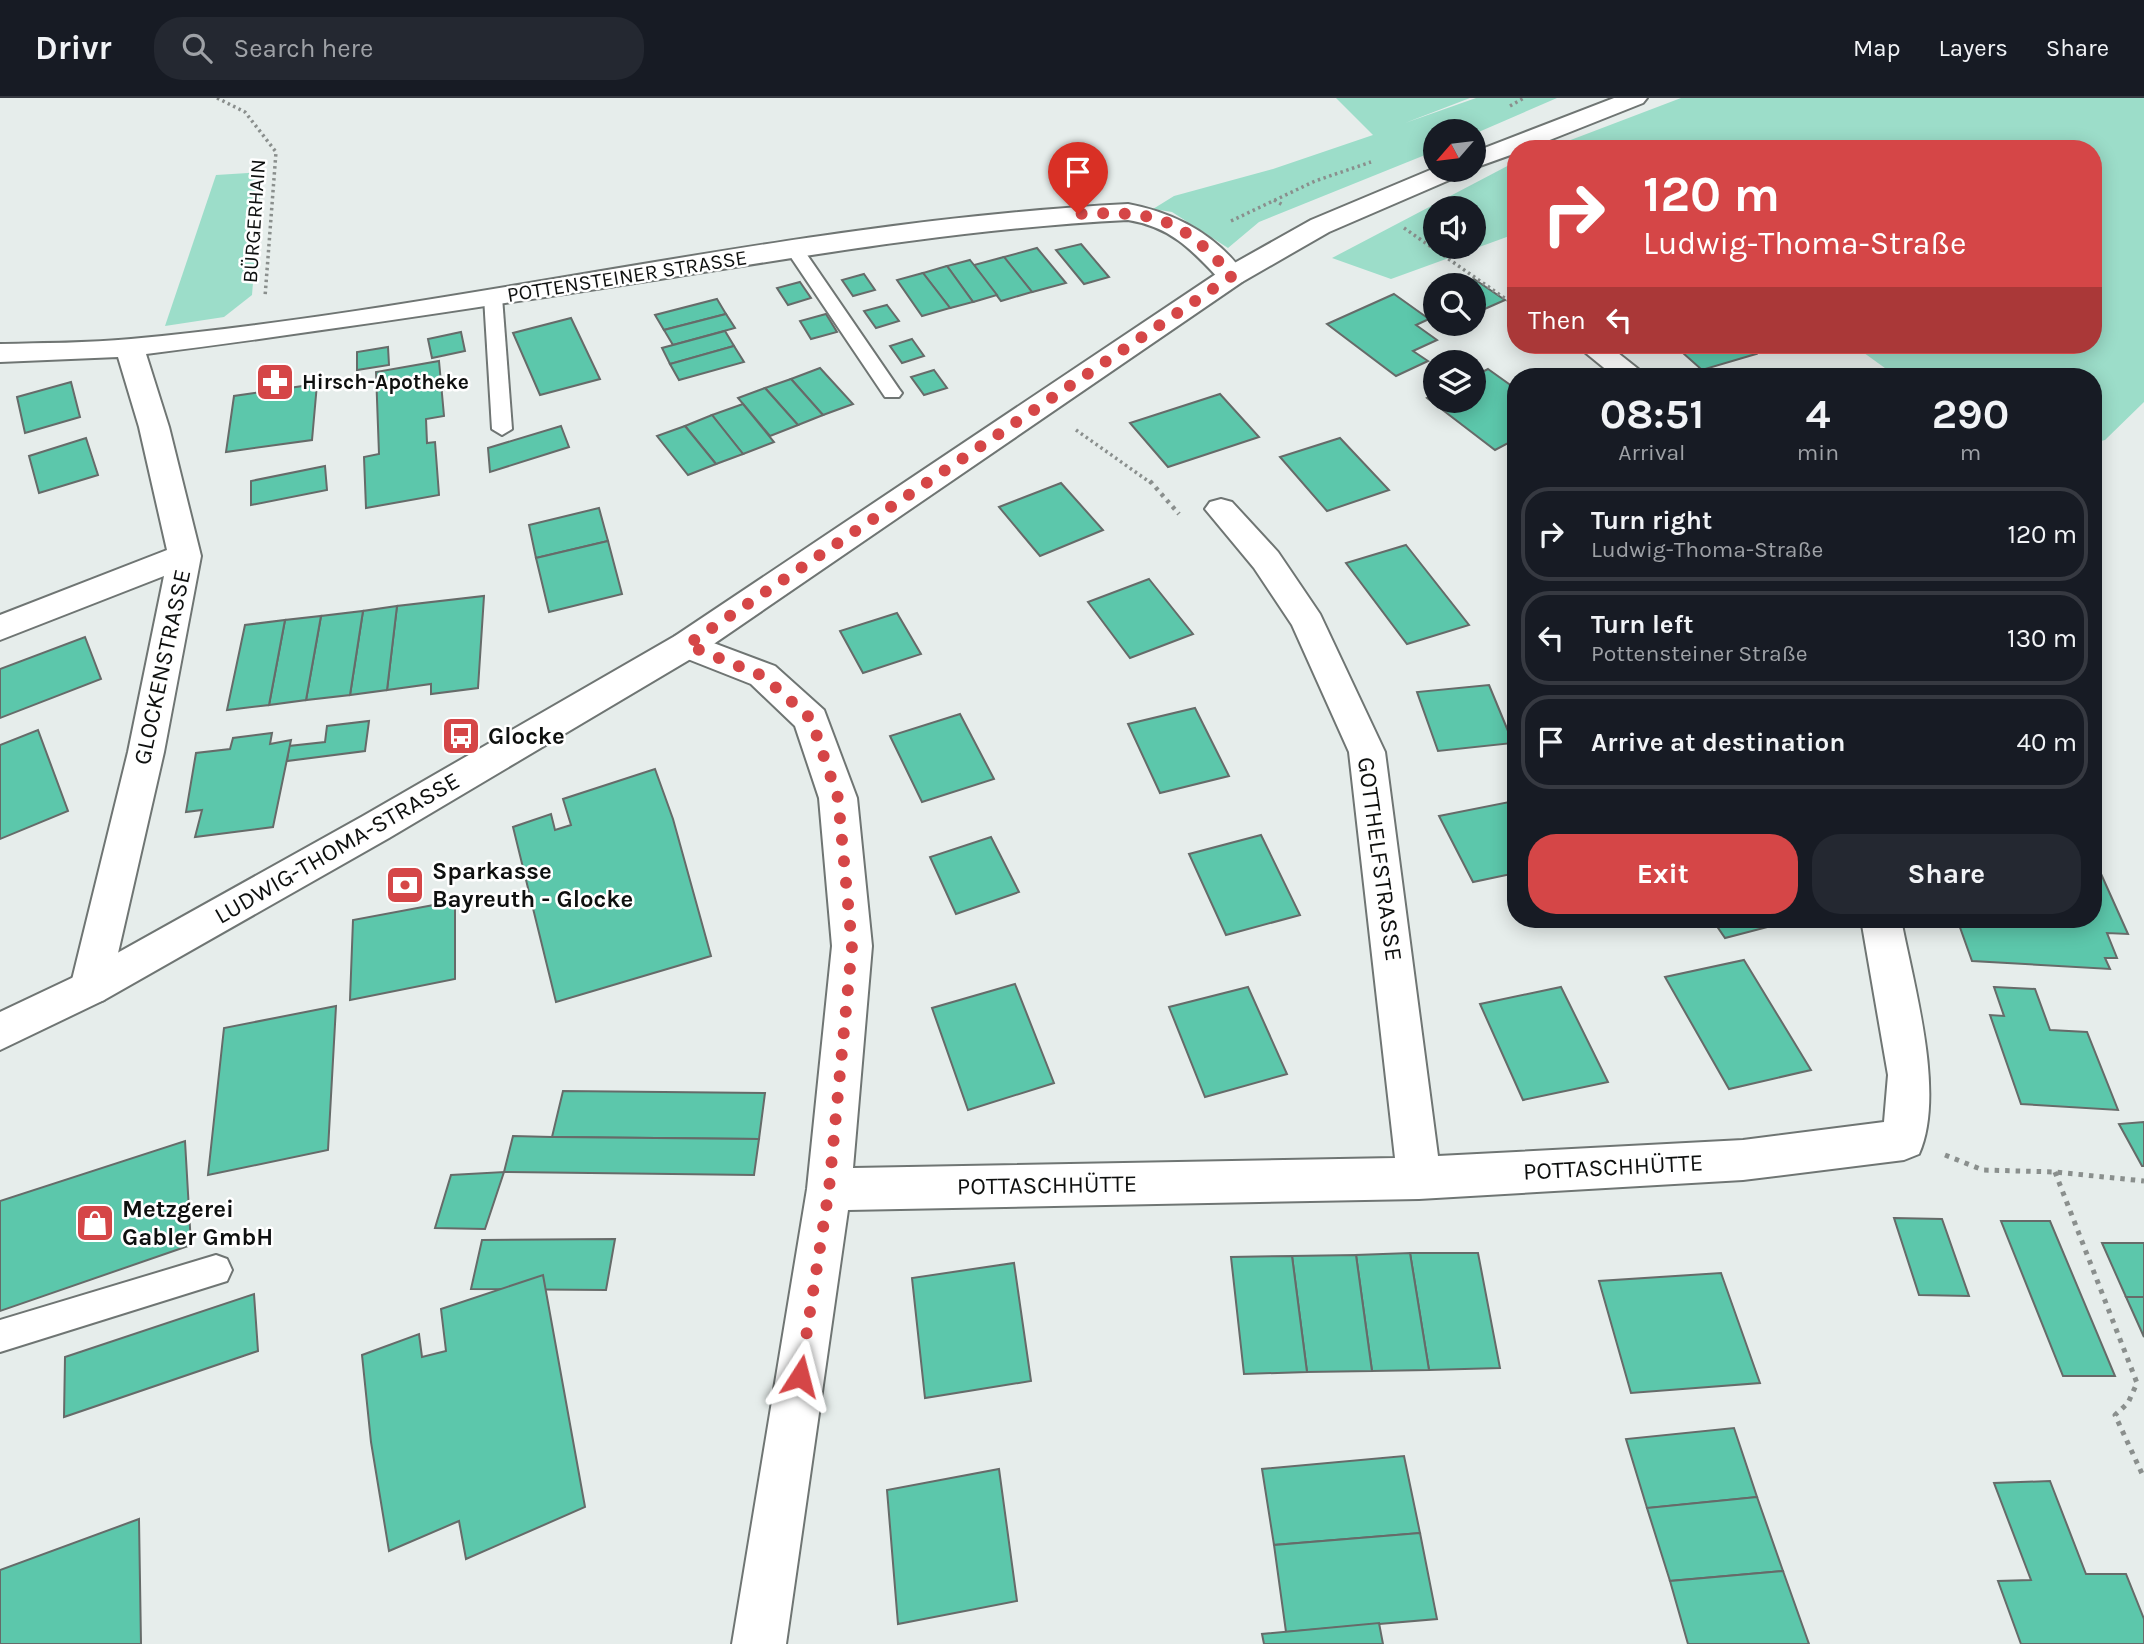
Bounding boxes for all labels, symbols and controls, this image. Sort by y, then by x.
search box [154,17,644,80]
text: Drivr [35,29,112,67]
icon: search [178,29,216,67]
text: Search here [234,33,373,64]
text: Map [1853,34,1901,62]
text: Layers [1939,34,2008,62]
text: Share [2046,34,2109,62]
north arrow [1423,119,1486,182]
map controls [1423,119,1486,413]
pin [1048,142,1108,214]
icon: arrive [1059,153,1097,191]
street label: BÜRGERHAIN [238,158,270,284]
text: 120 m [1643,166,1780,223]
icon: right [1528,168,1619,259]
button: sound [1423,196,1486,259]
text: Ludwig-Thoma-Straße [1643,225,1966,262]
street label: POTTENSTEINER STRASSE [505,245,749,307]
button: search [1423,273,1486,336]
icon: left [1600,301,1638,339]
text: Then [1528,305,1586,336]
button: layers [1423,350,1486,413]
pharmacy icon: Hirsch-Apotheke [254,361,296,403]
place label: Hirsch-Apotheke [302,370,469,394]
text: 08:51 [1600,389,1704,439]
text: 4 [1805,389,1830,439]
text: 290 [1932,389,2009,439]
text: Arrival [1618,439,1686,466]
text: min [1797,439,1839,466]
text: m [1960,439,1981,466]
text: Turn right [1591,505,1712,536]
icon: right [1532,515,1570,553]
text: 120 m [2007,519,2077,550]
text: Ludwig-Thoma-Straße [1591,536,1823,563]
street label: GLOCKENSTRASSE [128,567,196,767]
text: Turn left [1591,609,1693,640]
icon: left [1532,619,1570,657]
text: 130 m [2007,623,2077,654]
text: Pottensteiner Straße [1591,640,1808,667]
bus stop icon: Glocke [440,715,482,757]
place label: Glocke [488,722,565,750]
icon: arrive [1532,723,1570,761]
text: Arrive at destination [1591,727,1845,758]
text: 40 m [2017,727,2077,758]
street label: GOTTHELFSTRASSE [1352,755,1408,963]
street label: LUDWIG-THOMA-STRASSE [210,766,464,930]
button: Exit [1528,834,1798,914]
button: Share [1812,834,2081,914]
place label: Sparkasse Bayreuth - Glocke [432,857,633,913]
bank icon: Sparkasse Bayreuth - Glocke [384,864,426,906]
street label: POTTASCHHÜTTE [1522,1148,1704,1186]
street label: POTTASCHHÜTTE [957,1169,1137,1201]
place label: Metzgerei Gabler GmbH [122,1195,273,1251]
shop icon: Metzgerei Gabler GmbH [74,1202,116,1244]
position arrow [763,1339,837,1413]

